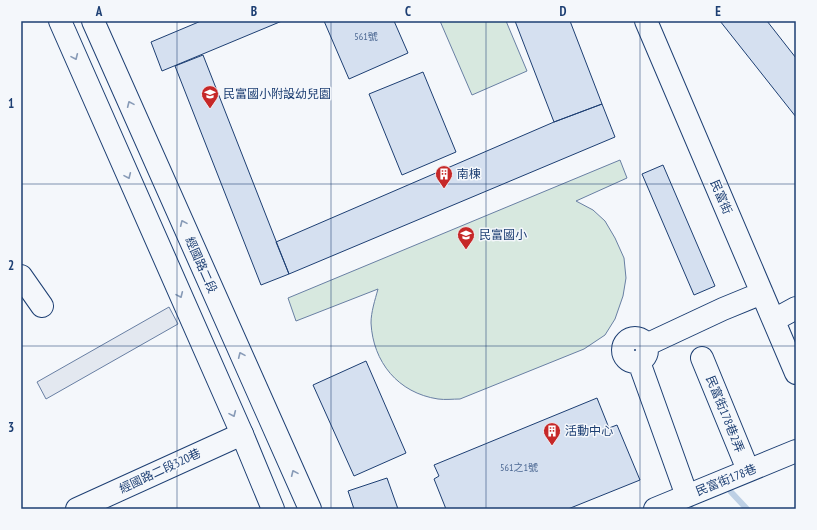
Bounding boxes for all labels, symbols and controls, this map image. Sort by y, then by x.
text: A [95,3,103,20]
text: B [251,3,257,20]
text: C [405,3,411,20]
text: D [560,3,567,20]
text: E [715,3,721,20]
house number: 561號 [354,30,378,43]
one-way arrow [71,53,79,60]
school or university icon: 民富國小附設幼兒園 [200,84,220,109]
place label: 民富國小附設幼兒園 [223,86,331,101]
text: 1 [8,95,14,112]
one-way arrow [127,101,135,109]
building icon: 南棟 [434,164,454,189]
place label: 南棟 [457,166,481,181]
one-way arrow [123,171,131,179]
street label: 民富街 [708,177,735,216]
one-way arrow [179,220,187,227]
school or university icon: 民富國小 [456,225,476,250]
place label: 民富國小 [479,227,527,242]
street label: 經國路二段 [182,234,221,295]
text: 2 [8,257,14,274]
one-way arrow [176,291,184,298]
one-way arrow [238,351,246,359]
street label: 民富街178巷2弄 [703,373,748,454]
one-way arrow [228,409,236,417]
text: 3 [8,419,14,436]
building icon: 活動中心 [542,421,562,446]
place label: 活動中心 [565,423,613,438]
street label: 經國路二段320巷 [117,445,203,496]
house number: 561之1號 [500,461,538,474]
street label: 民富街178巷 [693,461,758,499]
one-way arrow [291,470,299,478]

